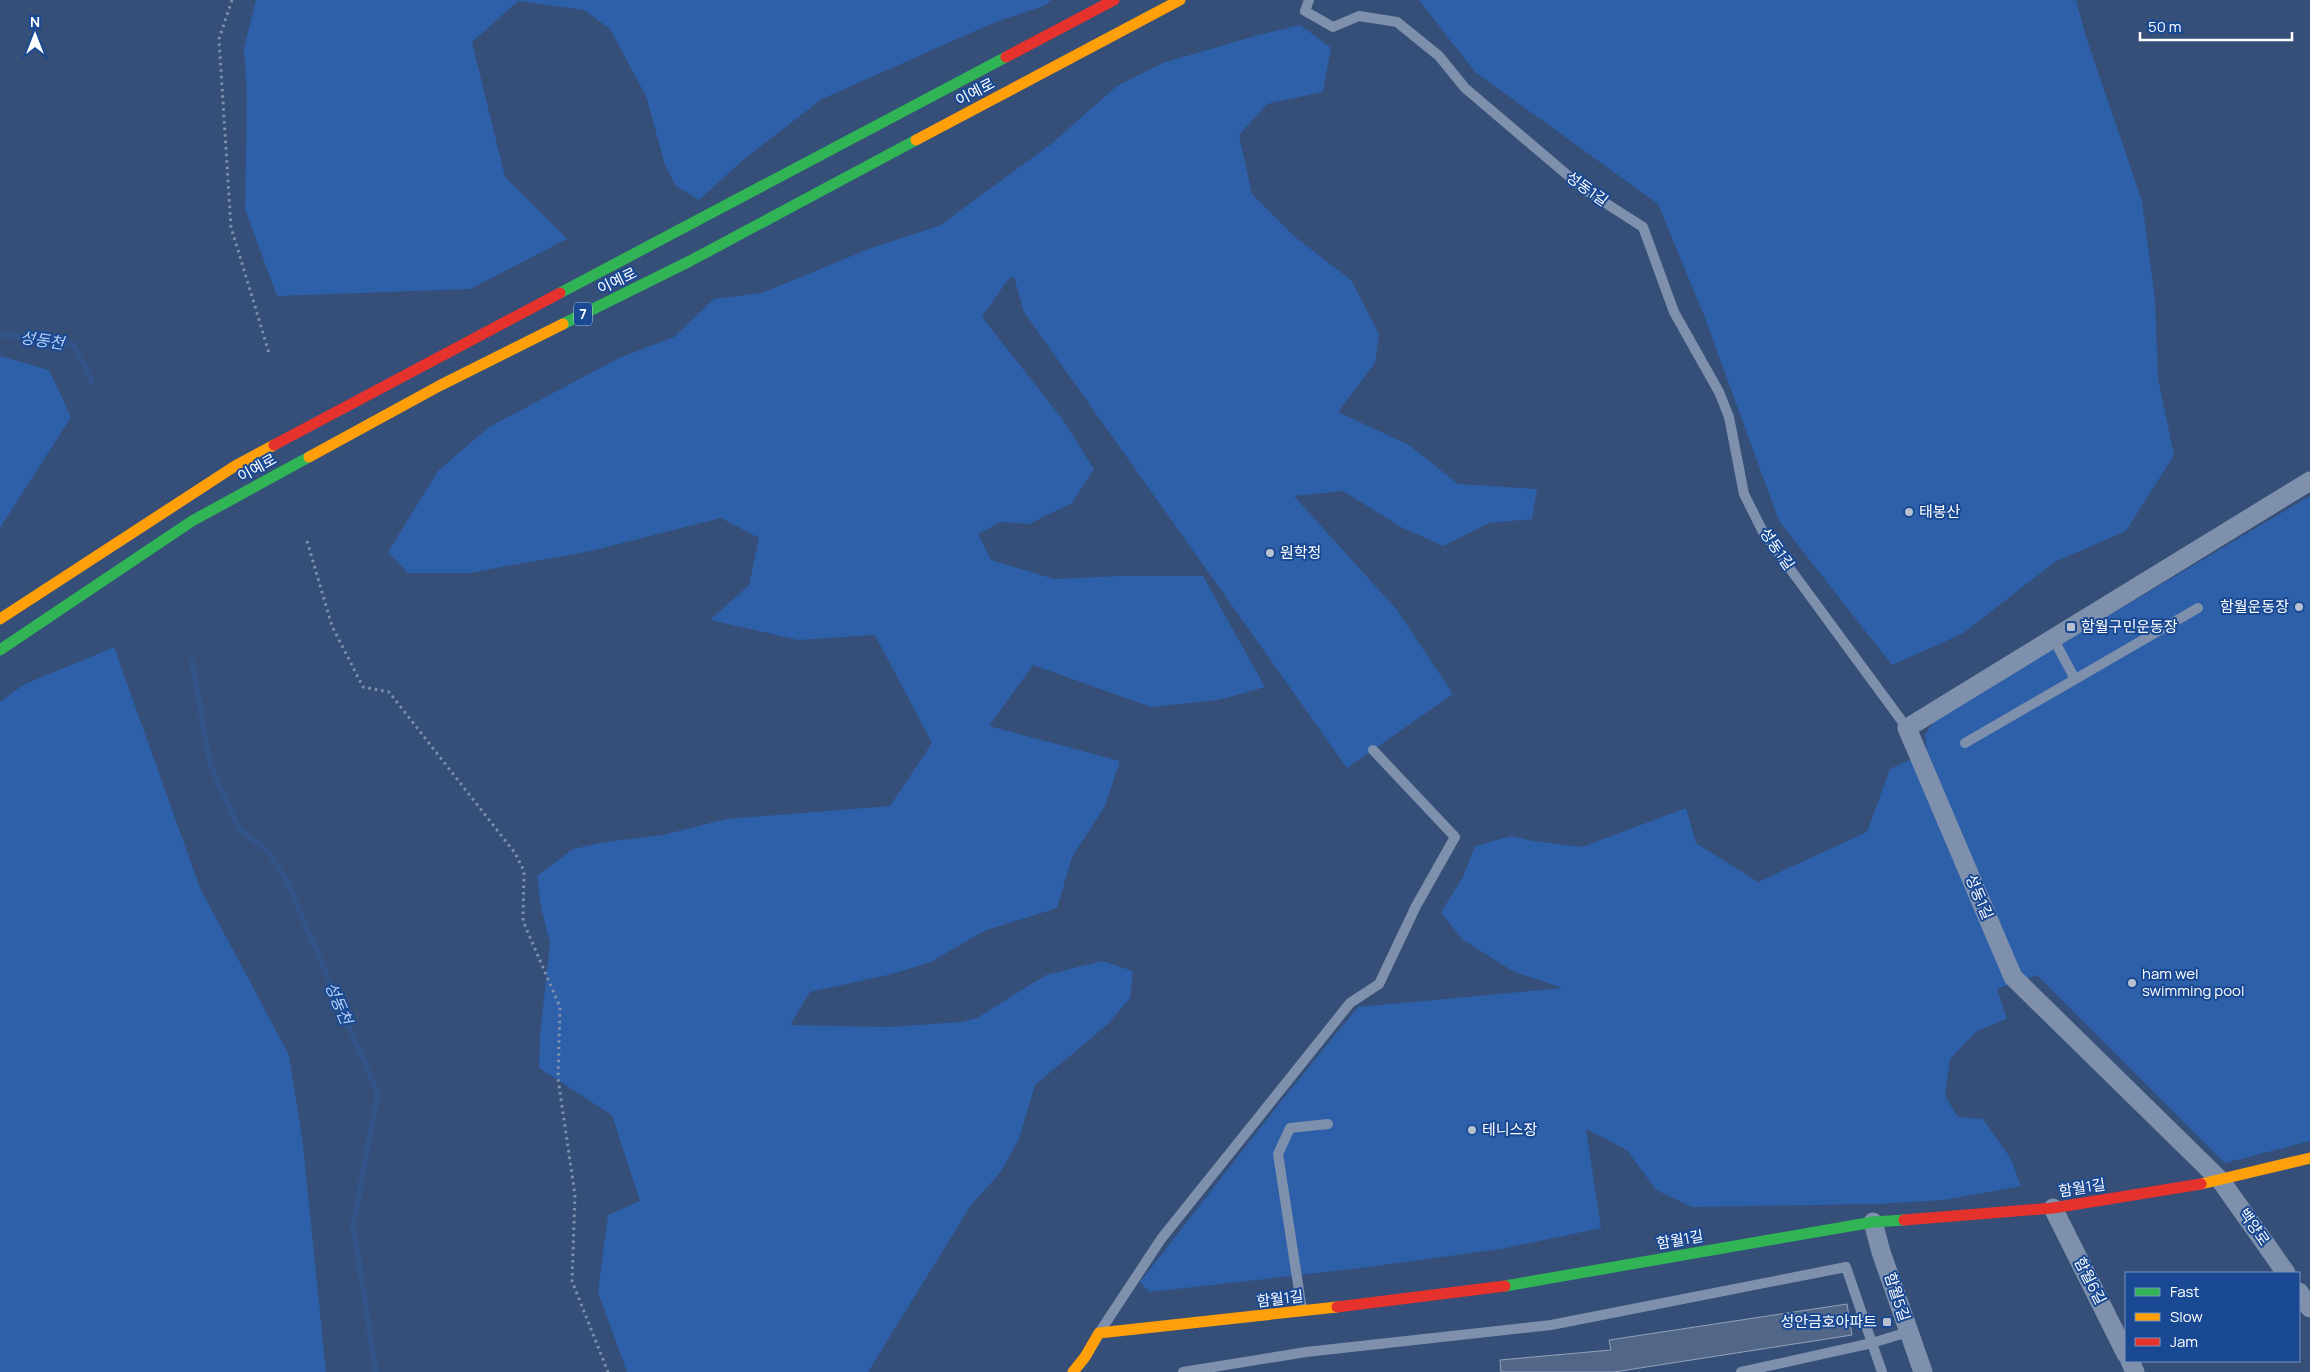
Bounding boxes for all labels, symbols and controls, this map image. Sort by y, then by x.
north arrow [10,10,60,60]
scale bar [2140,10,2292,42]
text: N [30,12,40,31]
text: 50 m [2148,16,2182,37]
street label: 이예로 [952,73,998,111]
street label: 성동1길 [1562,166,1613,211]
street label: 이예로 [594,262,640,299]
road number: 7 [574,302,592,326]
water label: 성동천 [19,326,68,354]
street label: 이예로 [234,448,280,487]
place label: 태봉산 [1919,501,1961,522]
marker: 태봉산 [1903,506,1915,518]
street label: 성동1길 [1755,523,1800,574]
place label: 원학정 [1280,542,1321,563]
marker: 원학정 [1264,547,1276,559]
place label: 함월운동장 [2220,596,2289,617]
marker: 함월운동장 [2293,601,2305,613]
place label: 함월구민운동장 [2081,616,2178,637]
marker: 함월구민운동장 [2065,621,2077,633]
street label: 성동1길 [1961,871,1998,923]
place label: ham wel swimming pool [2142,963,2244,1001]
marker: ham wel swimming pool [2126,977,2138,989]
water label: 성동천 [320,978,359,1030]
place label: 테니스장 [1482,1119,1537,1140]
marker: 테니스장 [1466,1124,1478,1136]
street label: 함월1길 [2057,1173,2107,1202]
street label: 백양로 [2234,1204,2275,1250]
street label: 함월1길 [1655,1225,1705,1254]
street label: 함월6길 [2070,1253,2111,1308]
street label: 함월5길 [1880,1270,1915,1324]
legend [2125,1272,2300,1362]
text: Fast [2170,1281,2199,1302]
street label: 함월1길 [1255,1285,1305,1312]
text: Slow [2170,1306,2203,1327]
place label: 성안금호아파트 [1780,1311,1877,1332]
marker: 성안금호아파트 [1881,1316,1893,1328]
text: Jam [2170,1331,2198,1352]

